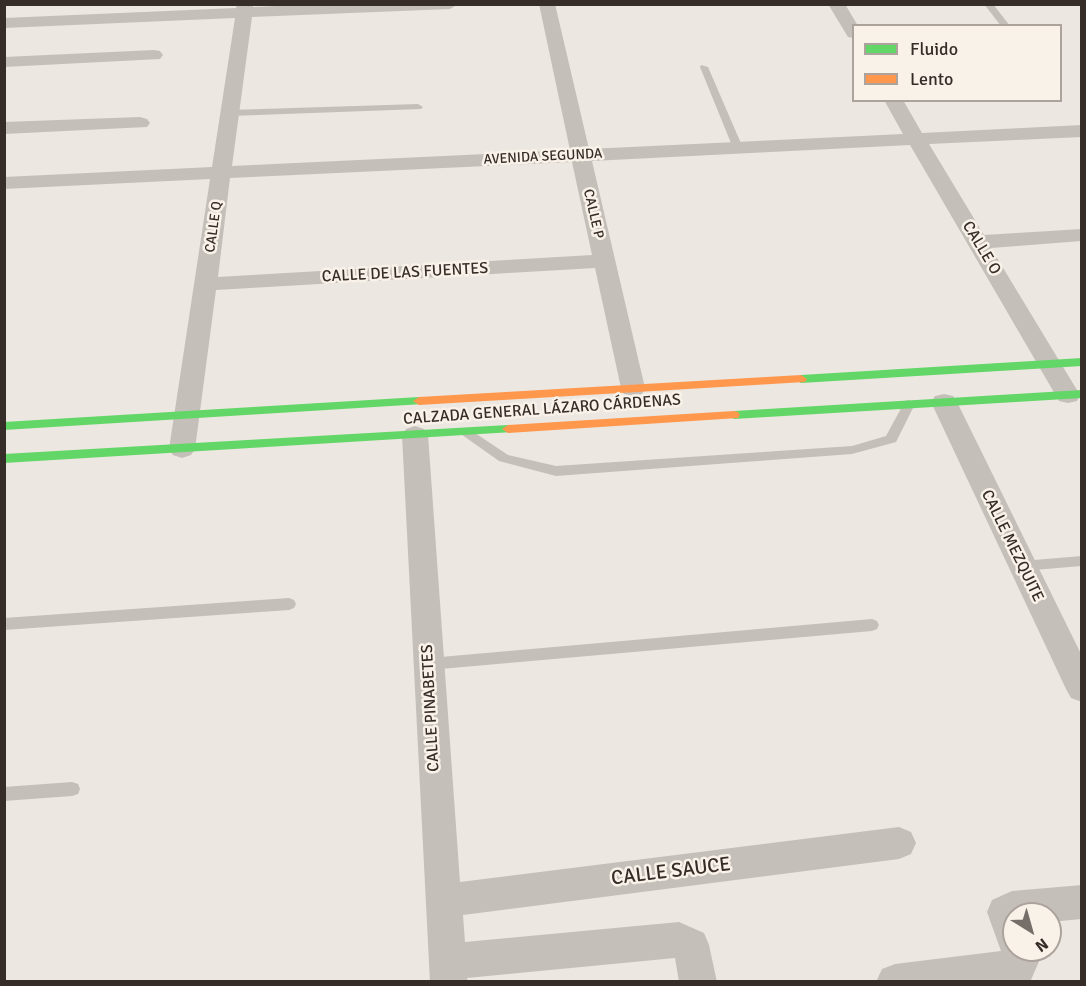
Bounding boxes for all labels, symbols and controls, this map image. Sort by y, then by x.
legend [852,24,1062,102]
text: Fluido [910,38,958,60]
text: Lento [910,68,953,90]
street label: AVENIDA SEGUNDA [483,146,603,168]
street label: CALLE P [579,188,607,240]
street label: CALLE Q [202,200,226,254]
street label: CALLE O [958,218,1004,278]
street label: CALLE DE LAS FUENTES [321,259,489,287]
street label: CALZADA GENERAL LÁZARO CÁRDENAS [402,391,682,429]
street label: CALLE MEZQUITE [977,487,1047,605]
street label: CALLE PINABETES [418,644,444,772]
street label: CALLE SAUCE [610,853,732,891]
north arrow [1002,902,1062,962]
text: N [1031,933,1052,956]

